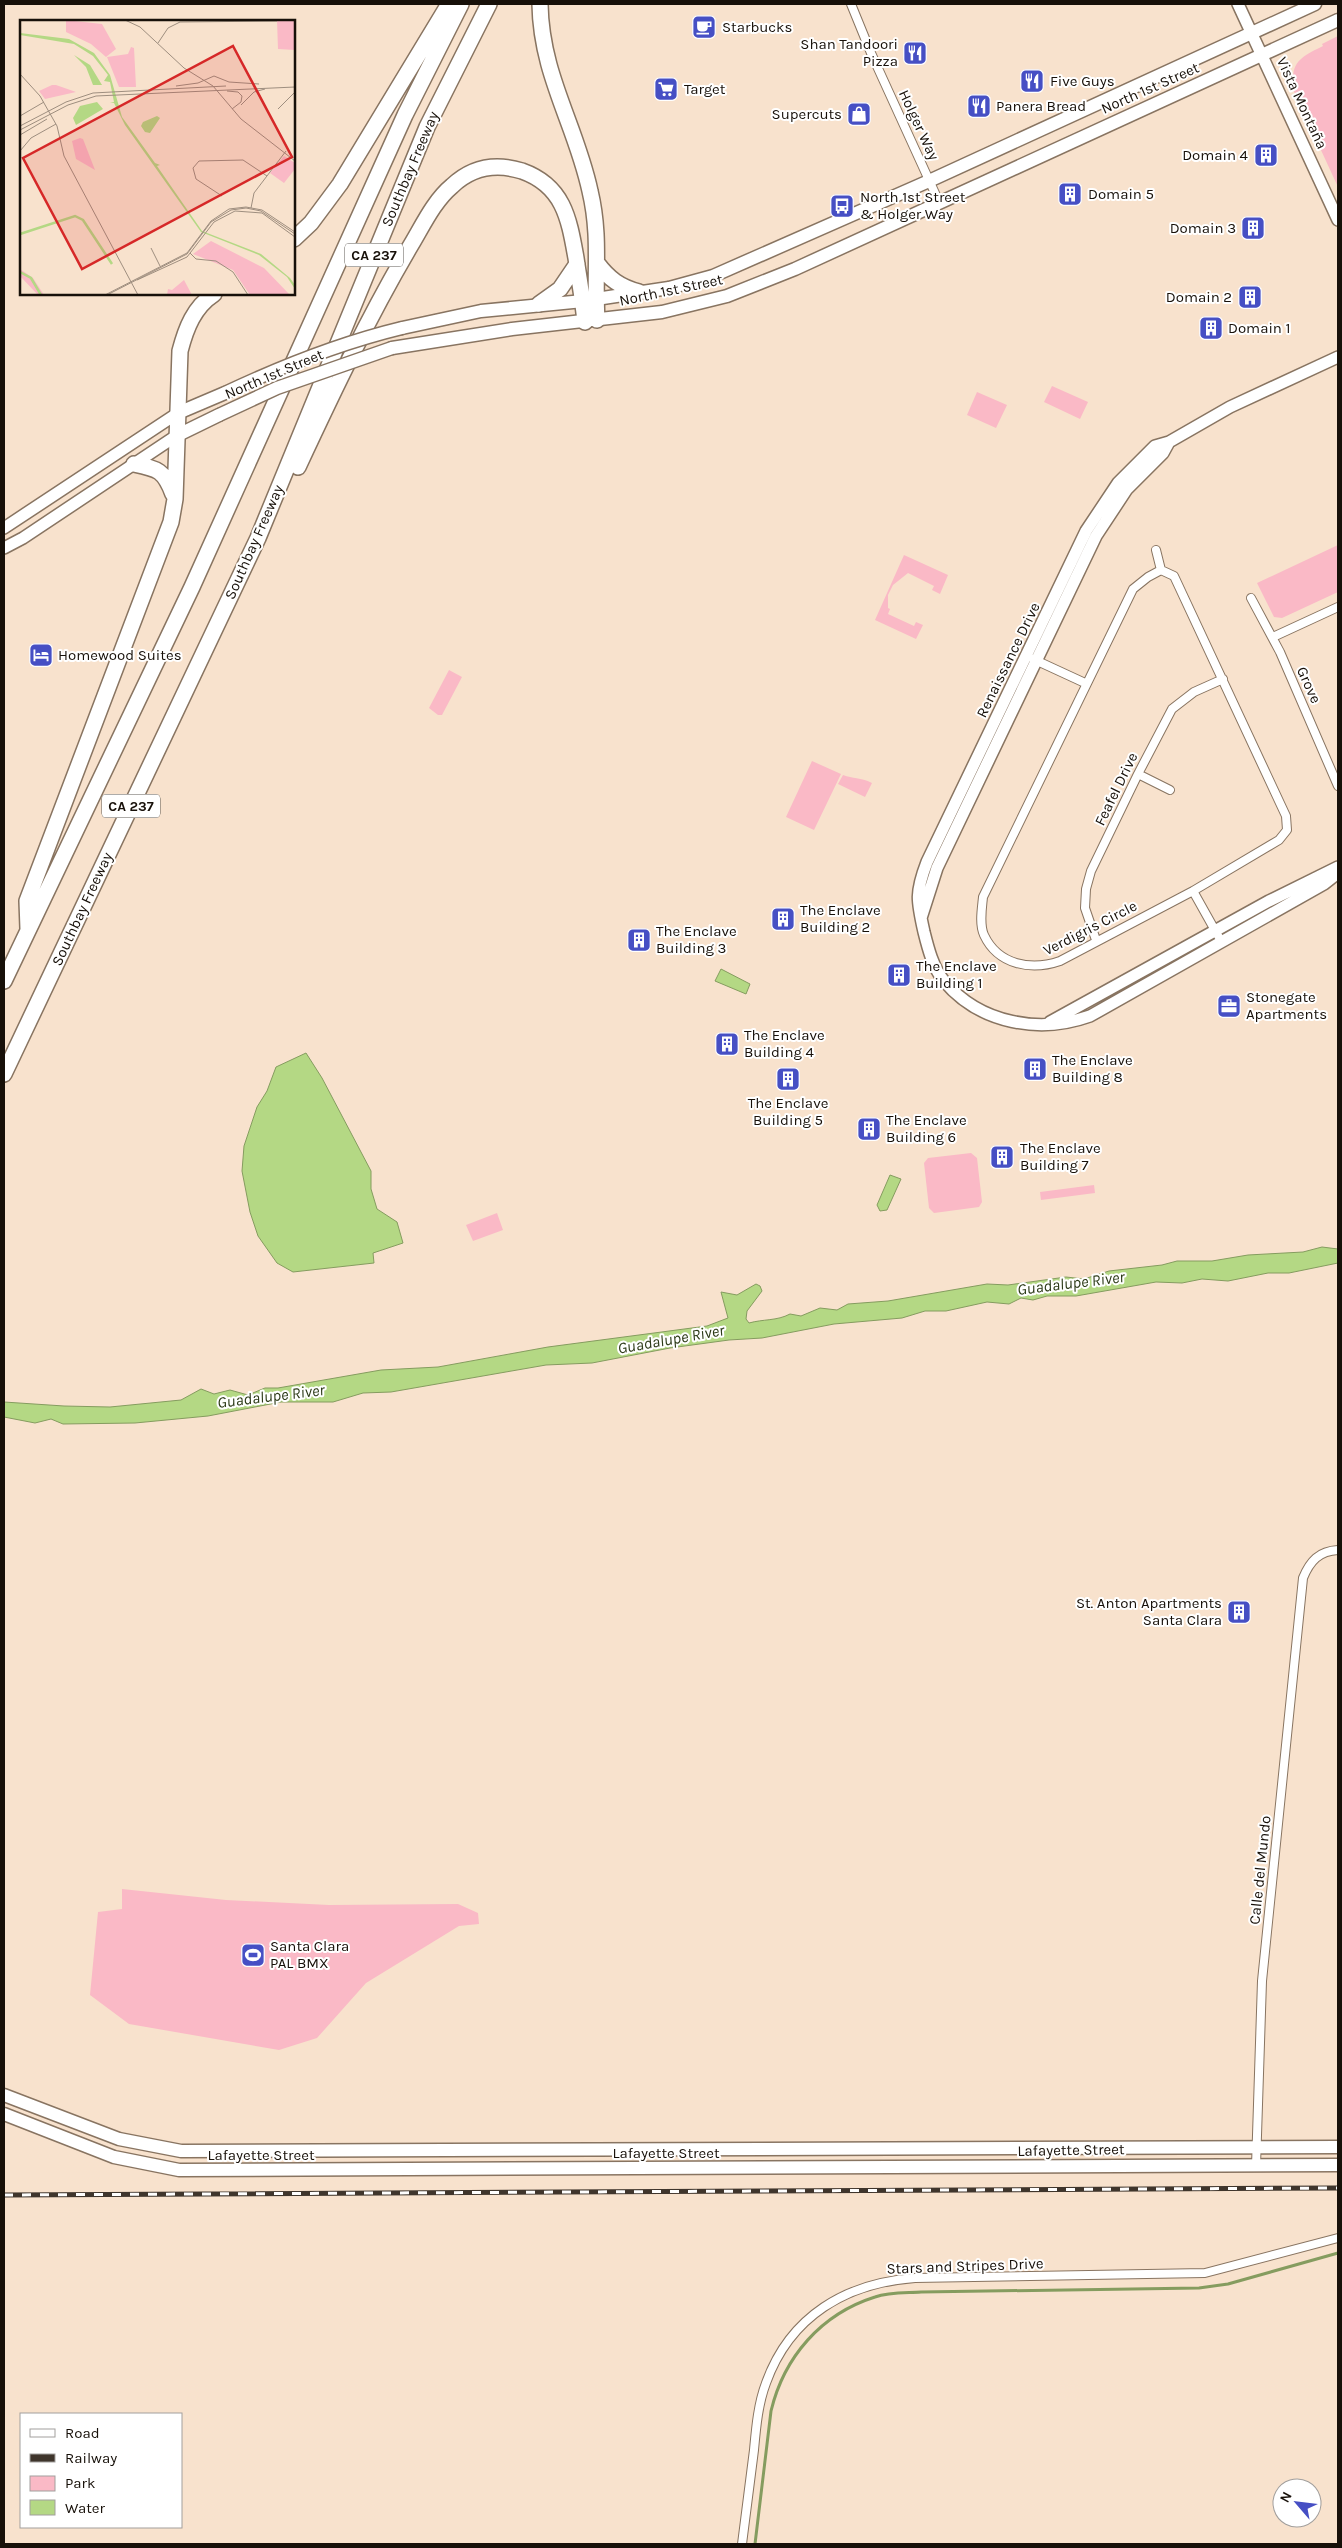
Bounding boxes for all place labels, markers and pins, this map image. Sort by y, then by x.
cafe icon: Starbucks [691,14,717,40]
place label: Starbucks [722,18,792,36]
place label: Shan Tandoori Pizza [800,35,898,70]
restaurant icon: Shan Tandoori Pizza [902,40,928,66]
restaurant icon: Five Guys [1019,68,1045,94]
place label: Five Guys [1050,72,1115,90]
supermarket icon: Target [653,76,679,102]
place label: Target [684,80,726,98]
restaurant icon: Panera Bread [966,93,992,119]
place label: Panera Bread [996,97,1086,115]
shop icon: Supercuts [846,101,872,127]
place label: Supercuts [772,105,842,123]
building icon: Domain 4 [1253,142,1279,168]
place label: Domain 4 [1182,146,1249,164]
building icon: Domain 5 [1057,181,1083,207]
place label: Domain 5 [1088,185,1154,203]
place label: North 1st Street & Holger Way [860,188,966,223]
bus stop icon: North 1st Street & Holger Way [829,193,855,219]
building icon: Domain 3 [1240,215,1266,241]
place label: Domain 3 [1170,219,1236,237]
building icon: Domain 2 [1237,284,1263,310]
place label: Domain 2 [1166,288,1232,306]
building icon: Domain 1 [1198,315,1224,341]
place label: Domain 1 [1228,319,1290,337]
hotel icon: Homewood Suites [28,642,54,668]
place label: Homewood Suites [58,646,182,664]
place label: The Enclave Building 2 [800,901,881,936]
building icon: The Enclave Building 2 [770,906,796,932]
place label: The Enclave Building 3 [656,922,737,957]
building icon: The Enclave Building 3 [626,927,652,953]
place label: The Enclave Building 1 [916,957,997,992]
building icon: The Enclave Building 1 [886,962,912,988]
place label: Stonegate Apartments [1246,988,1327,1023]
office icon: Stonegate Apartments [1216,993,1242,1019]
place label: The Enclave Building 4 [744,1026,825,1061]
building icon: The Enclave Building 4 [714,1031,740,1057]
place label: The Enclave Building 8 [1052,1051,1133,1086]
building icon: The Enclave Building 8 [1022,1056,1048,1082]
building icon: The Enclave Building 5 [775,1066,801,1092]
place label: The Enclave Building 5 [748,1094,828,1129]
place label: The Enclave Building 6 [886,1111,967,1146]
building icon: The Enclave Building 6 [856,1116,882,1142]
place label: The Enclave Building 7 [1020,1139,1101,1174]
building icon: The Enclave Building 7 [989,1144,1015,1170]
place label: St. Anton Apartments Santa Clara [1076,1594,1222,1629]
building icon: St. Anton Apartments Santa Clara [1226,1599,1252,1625]
place label: Santa Clara PAL BMX [270,1937,349,1972]
sports icon: Santa Clara PAL BMX [240,1942,266,1968]

